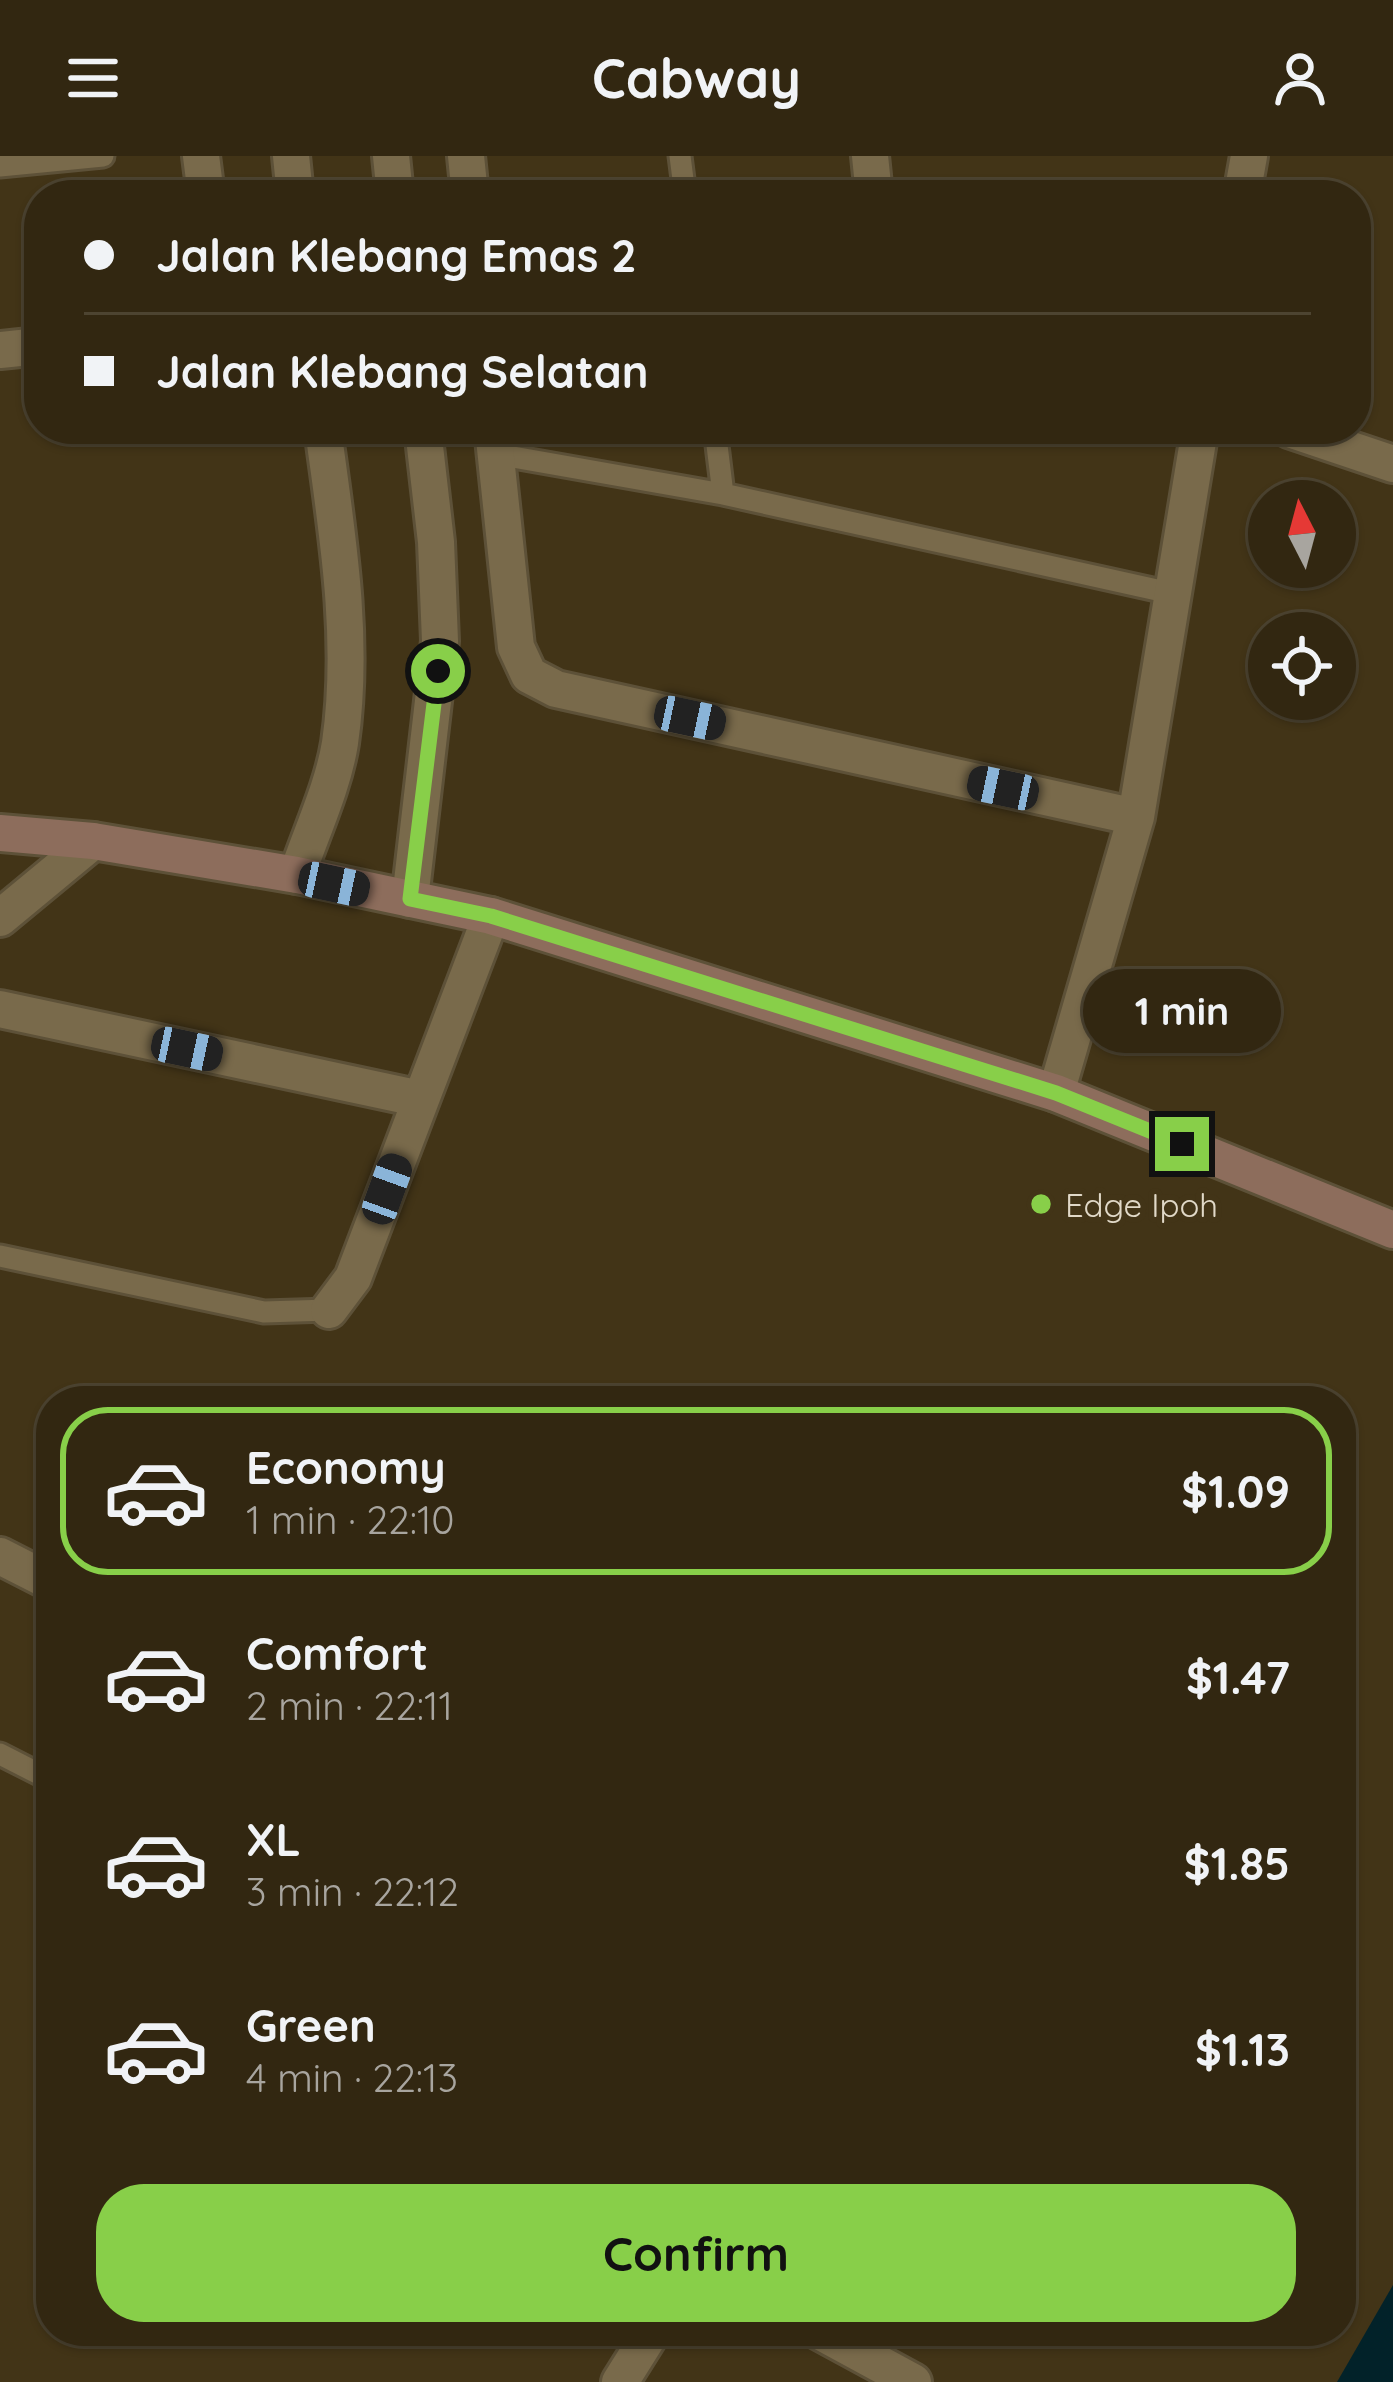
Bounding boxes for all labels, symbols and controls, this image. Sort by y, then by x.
text: Cabway [592,44,801,112]
icon: menu [60,45,126,111]
icon: person [1267,45,1333,111]
text: Jalan Klebang Emas 2 [156,227,637,283]
text: Jalan Klebang Selatan [156,343,649,399]
north arrow [1248,480,1356,588]
map controls [1248,480,1356,720]
button: locate [1248,612,1356,720]
route start [411,644,465,698]
car [651,693,729,743]
car [964,763,1042,813]
car [295,859,373,909]
callout: 1 min [1083,970,1281,1054]
text: 1 min [1135,986,1229,1035]
car [148,1024,226,1074]
route end [1155,1117,1209,1171]
car [358,1149,416,1229]
place label: Edge Ipoh [1065,1184,1218,1225]
marker: Edge Ipoh [1028,1191,1054,1217]
icon: car [102,1437,210,1545]
text: Economy [246,1439,446,1495]
text: $1.09 [1181,1463,1290,1519]
text: 1 min · 22:10 [246,1495,455,1544]
icon: car [102,1623,210,1731]
text: Comfort [246,1625,428,1681]
text: $1.47 [1186,1649,1290,1705]
text: 2 min · 22:11 [246,1681,453,1730]
icon: car [102,1809,210,1917]
text: XL [246,1811,301,1867]
text: $1.85 [1184,1835,1290,1891]
text: 3 min · 22:12 [246,1867,459,1916]
icon: car [102,1995,210,2103]
text: Green [246,1997,376,2053]
text: $1.13 [1195,2021,1290,2077]
text: 4 min · 22:13 [246,2053,458,2102]
button: Confirm [96,2184,1296,2322]

